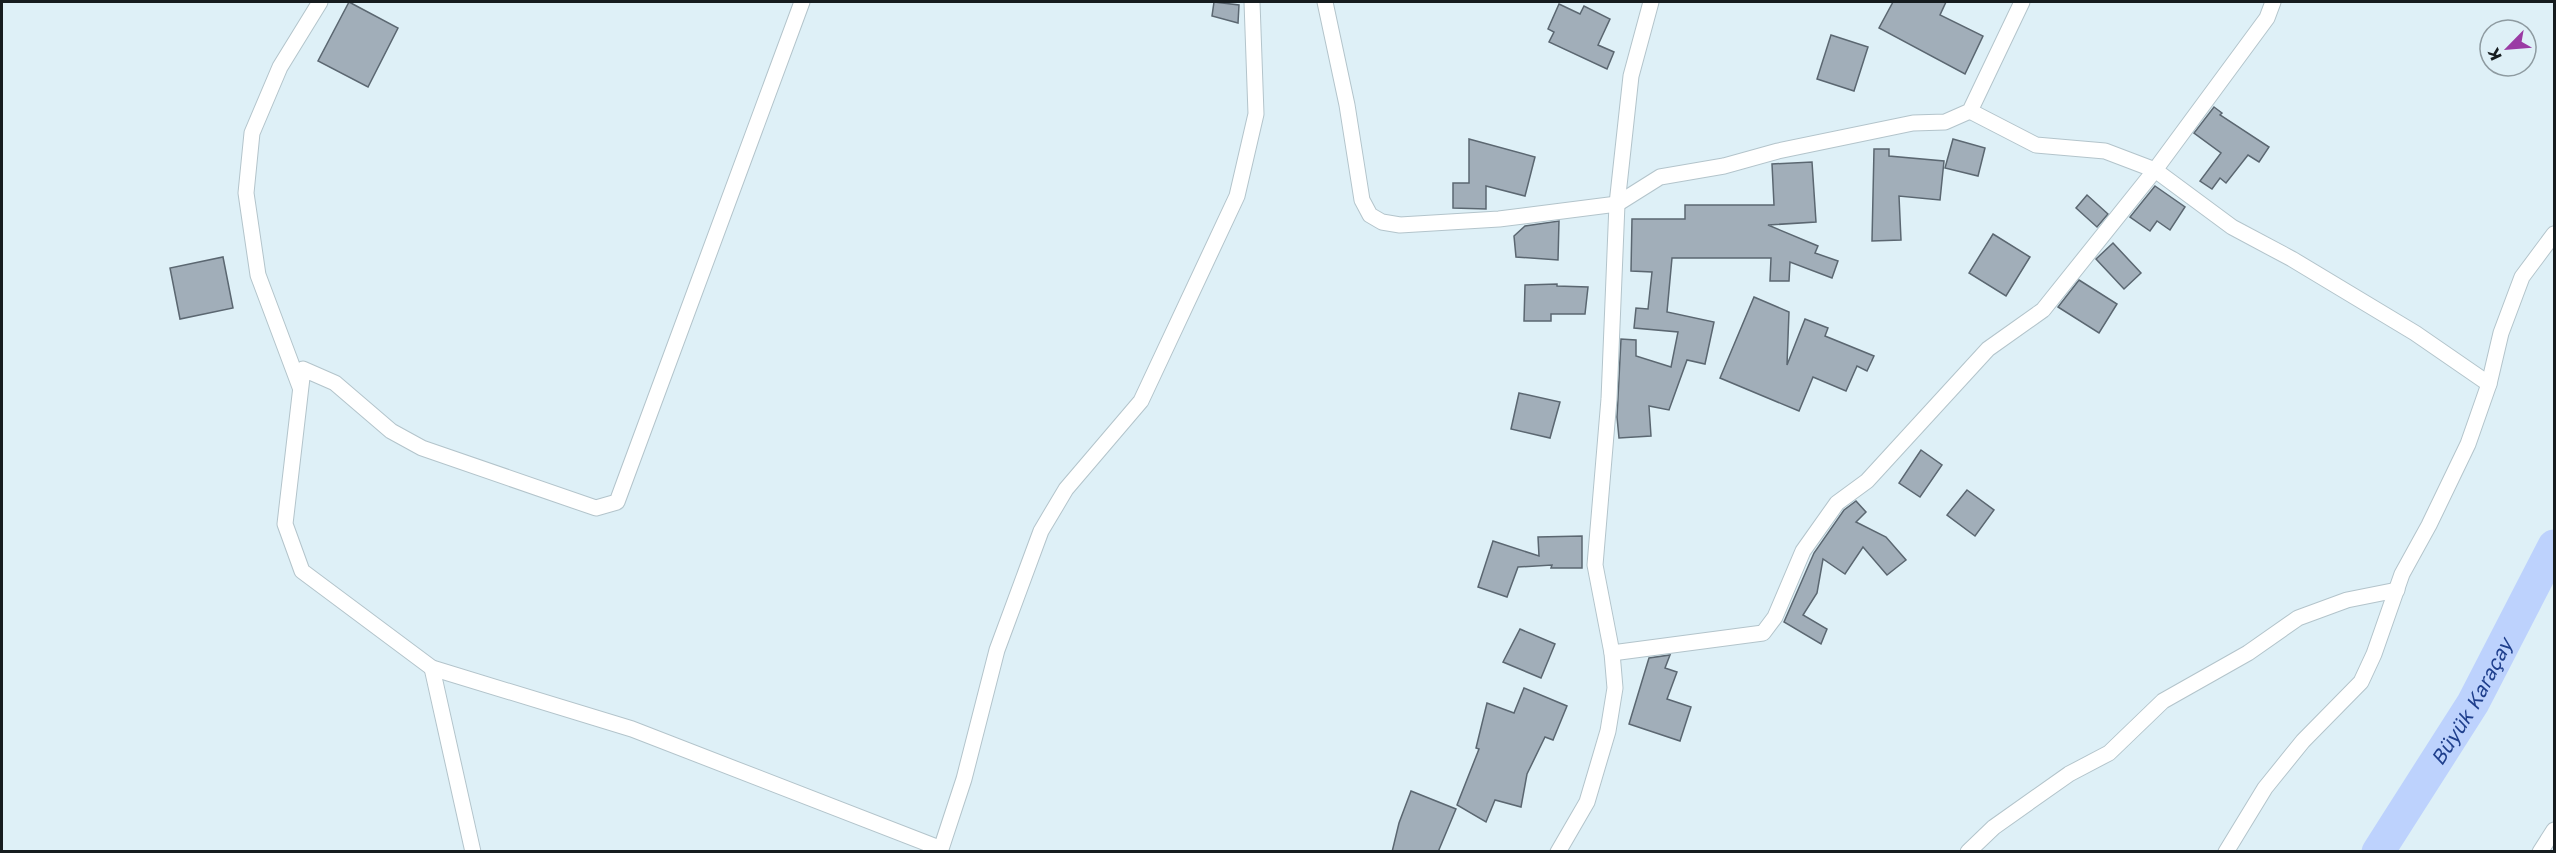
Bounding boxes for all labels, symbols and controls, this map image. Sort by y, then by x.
north arrow [2478,18,2538,78]
text: K [2483,44,2506,64]
water label: Büyük Karaçay [2425,632,2519,769]

